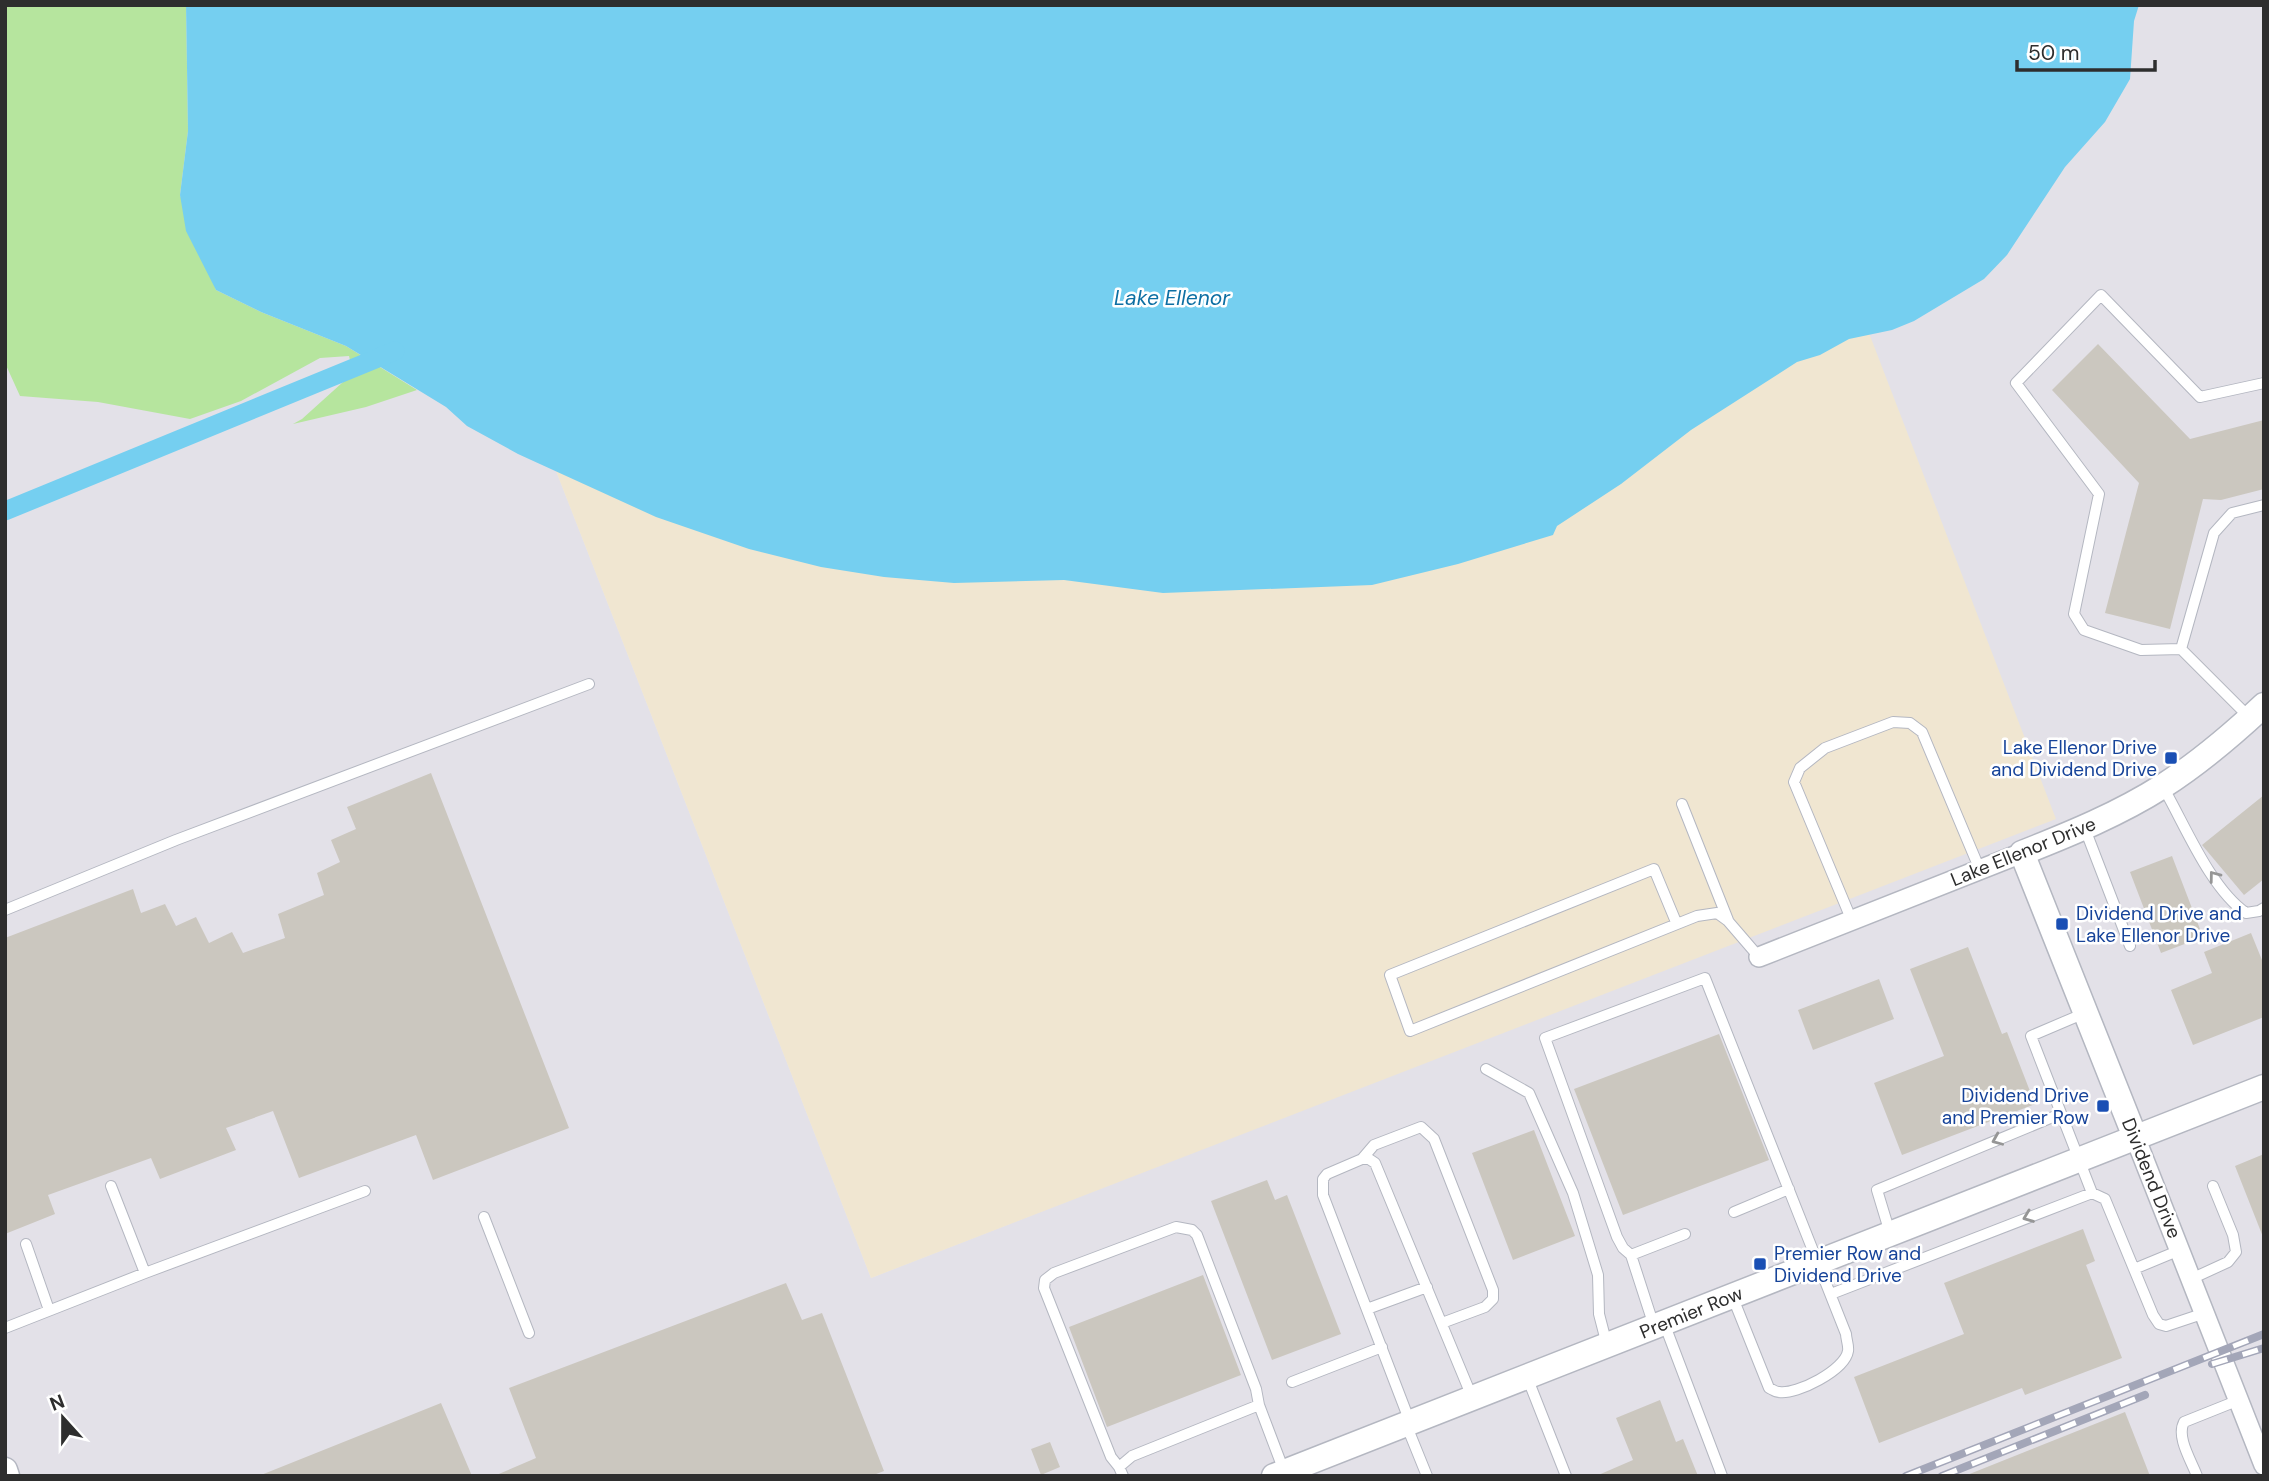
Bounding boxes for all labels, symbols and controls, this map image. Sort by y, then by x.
scale bar [2017,28,2155,72]
text: 50 m [2028,39,2079,67]
water label: Lake Ellenor [1114,284,1231,312]
place label: Lake Ellenor Drive and Dividend Drive [1991,735,2157,782]
marker: Lake Ellenor Drive and Dividend Drive [2163,750,2179,766]
street label: Lake Ellenor Drive [1947,811,2099,892]
one-way arrow [2210,871,2222,884]
place label: Dividend Drive and Lake Ellenor Drive [2076,901,2242,948]
marker: Dividend Drive and Lake Ellenor Drive [2054,916,2070,932]
place label: Dividend Drive and Premier Row [1942,1083,2089,1130]
marker: Dividend Drive and Premier Row [2095,1098,2111,1114]
street label: Dividend Drive [2116,1114,2187,1242]
one-way arrow [1992,1132,2005,1146]
one-way arrow [2023,1209,2035,1223]
place label: Premier Row and Dividend Drive [1774,1241,1921,1288]
marker: Premier Row and Dividend Drive [1752,1256,1768,1272]
street label: Premier Row [1636,1280,1747,1344]
north arrow [28,1383,98,1453]
text: N [46,1388,68,1417]

